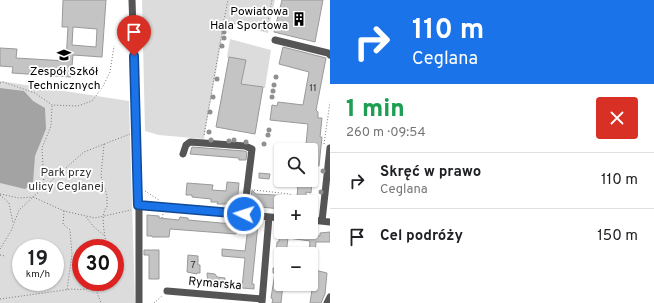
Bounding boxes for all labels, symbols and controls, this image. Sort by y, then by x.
place label: Powiatowa Hala Sportowa [210,4,288,34]
building icon: Powiatowa Hala Sportowa [291,11,307,27]
text: 110 m [412,13,484,49]
pin [117,15,151,56]
icon: right [346,16,398,68]
icon: arrive [123,21,145,43]
school or university icon: Zespół Szkół Technicznych [56,47,72,63]
text: Ceglana [412,48,478,71]
place label: Zespół Szkół Technicznych [27,64,101,94]
house number: 11 [309,82,317,95]
text: 1 min [346,95,405,125]
button: close [596,97,638,139]
text: 260 m · 09:54 [346,125,426,141]
map controls [274,143,318,291]
button: search [274,143,318,187]
text: Skręć w prawo [380,163,481,182]
park label: Park przy ulicy Ceglanej [28,165,104,195]
icon: right [346,170,368,192]
text: 110 m [601,171,638,190]
text: Ceglana [380,182,428,198]
position arrow [223,193,265,235]
button: + [274,195,318,239]
icon: arrive [346,226,368,248]
text: Cel podróży [380,227,463,246]
text: 150 m [597,227,638,246]
speed limit sign: 30 [72,239,124,291]
text: 19 [28,247,48,273]
button: − [274,247,318,291]
house number: 7 [190,259,196,272]
text: km/h [26,268,50,281]
street label: Rymarska [188,274,242,294]

